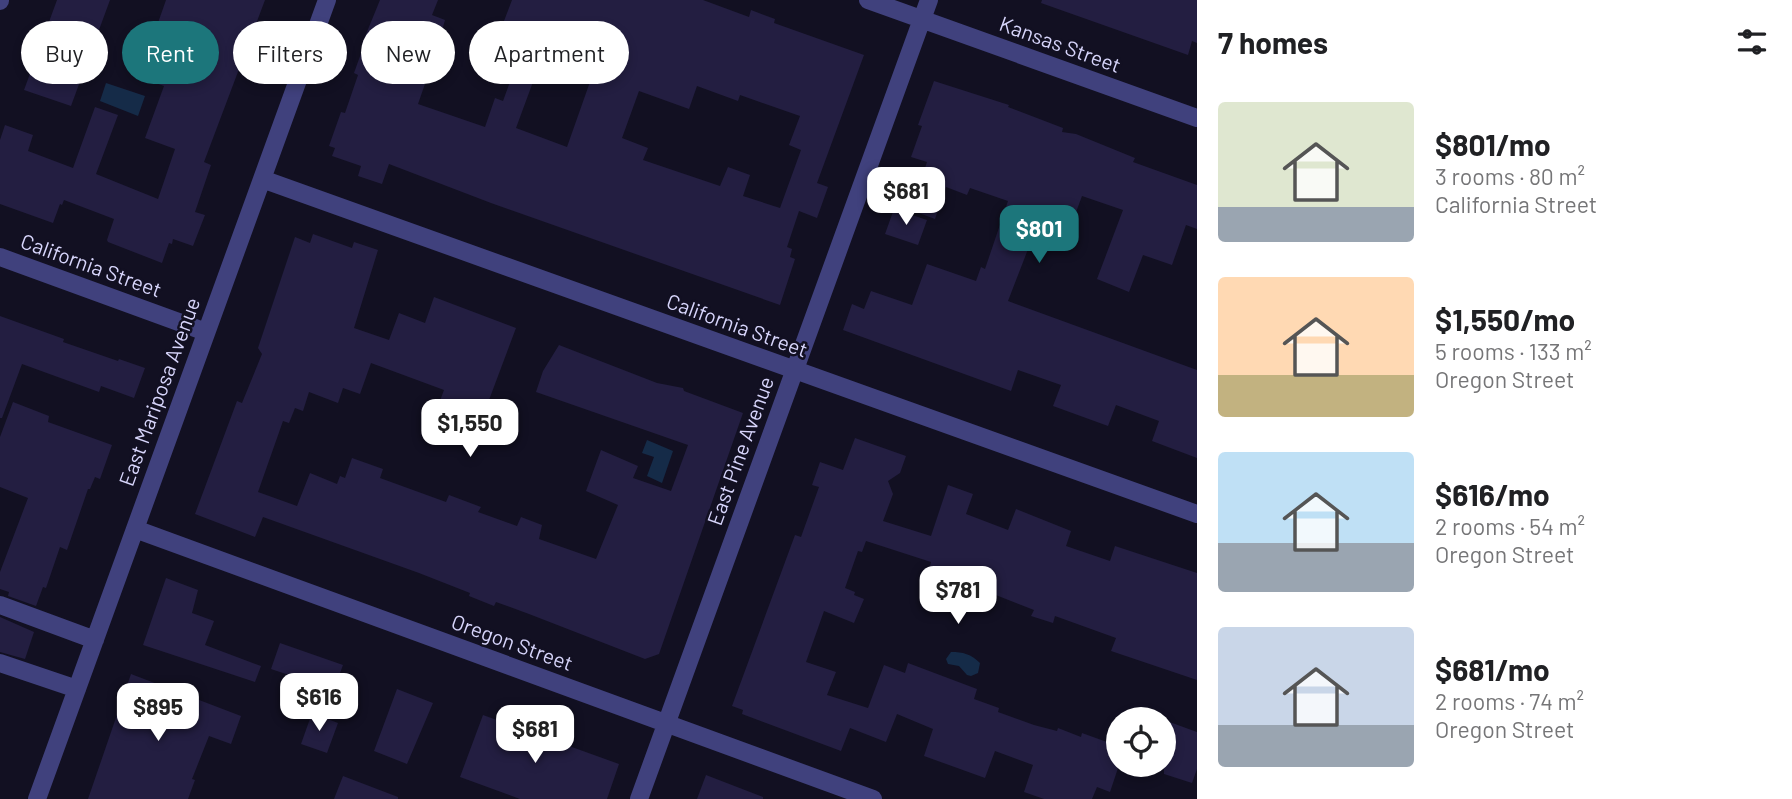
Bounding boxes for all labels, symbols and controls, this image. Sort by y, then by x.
street label: Kansas Street [996,10,1125,77]
chip: Buy [21,21,108,84]
chip: Rent [122,21,219,84]
chip: Filters [233,21,347,84]
chip: New [361,21,455,84]
chip: Apartment [469,21,629,84]
icon: filters [1733,23,1771,61]
text: 7 homes [1218,24,1328,60]
text: $801/mo [1435,126,1551,162]
icon: home [1274,130,1358,214]
text: 3 rooms · 80 m² [1435,162,1585,190]
pin: $681 [865,168,947,227]
text: $681 [883,176,929,204]
text: California Street [1435,190,1597,218]
pin: $801 [998,205,1080,265]
text: $801 [1016,214,1062,242]
street label: California Street [18,228,165,302]
street label: California Street [664,288,811,362]
street label: East Mariposa Avenue [113,294,204,489]
text: $1,550/mo [1435,301,1575,337]
icon: home [1274,305,1358,389]
text: 5 rooms · 133 m² [1435,337,1592,365]
text: Oregon Street [1435,365,1574,393]
street label: East Pine Avenue [701,373,778,528]
pin: $1,550 [413,400,527,459]
text: $1,550 [437,408,503,436]
text: $616/mo [1435,476,1550,512]
icon: home [1274,480,1358,564]
text: 2 rooms · 54 m² [1435,512,1585,540]
text: Oregon Street [1435,540,1574,568]
pin: $781 [917,566,999,626]
text: $781 [936,575,980,603]
street label: Oregon Street [448,608,577,675]
text: $681/mo [1435,651,1550,687]
icon: home [1274,655,1358,739]
pin: $616 [278,674,360,733]
text: $616 [296,682,342,710]
pin: $895 [117,684,199,743]
text: 2 rooms · 74 m² [1435,687,1584,715]
text: $895 [133,692,183,720]
pin: $681 [494,706,576,765]
map controls [1106,707,1176,777]
button: locate [1106,707,1176,777]
text: $681 [512,714,558,742]
text: Oregon Street [1435,715,1574,743]

